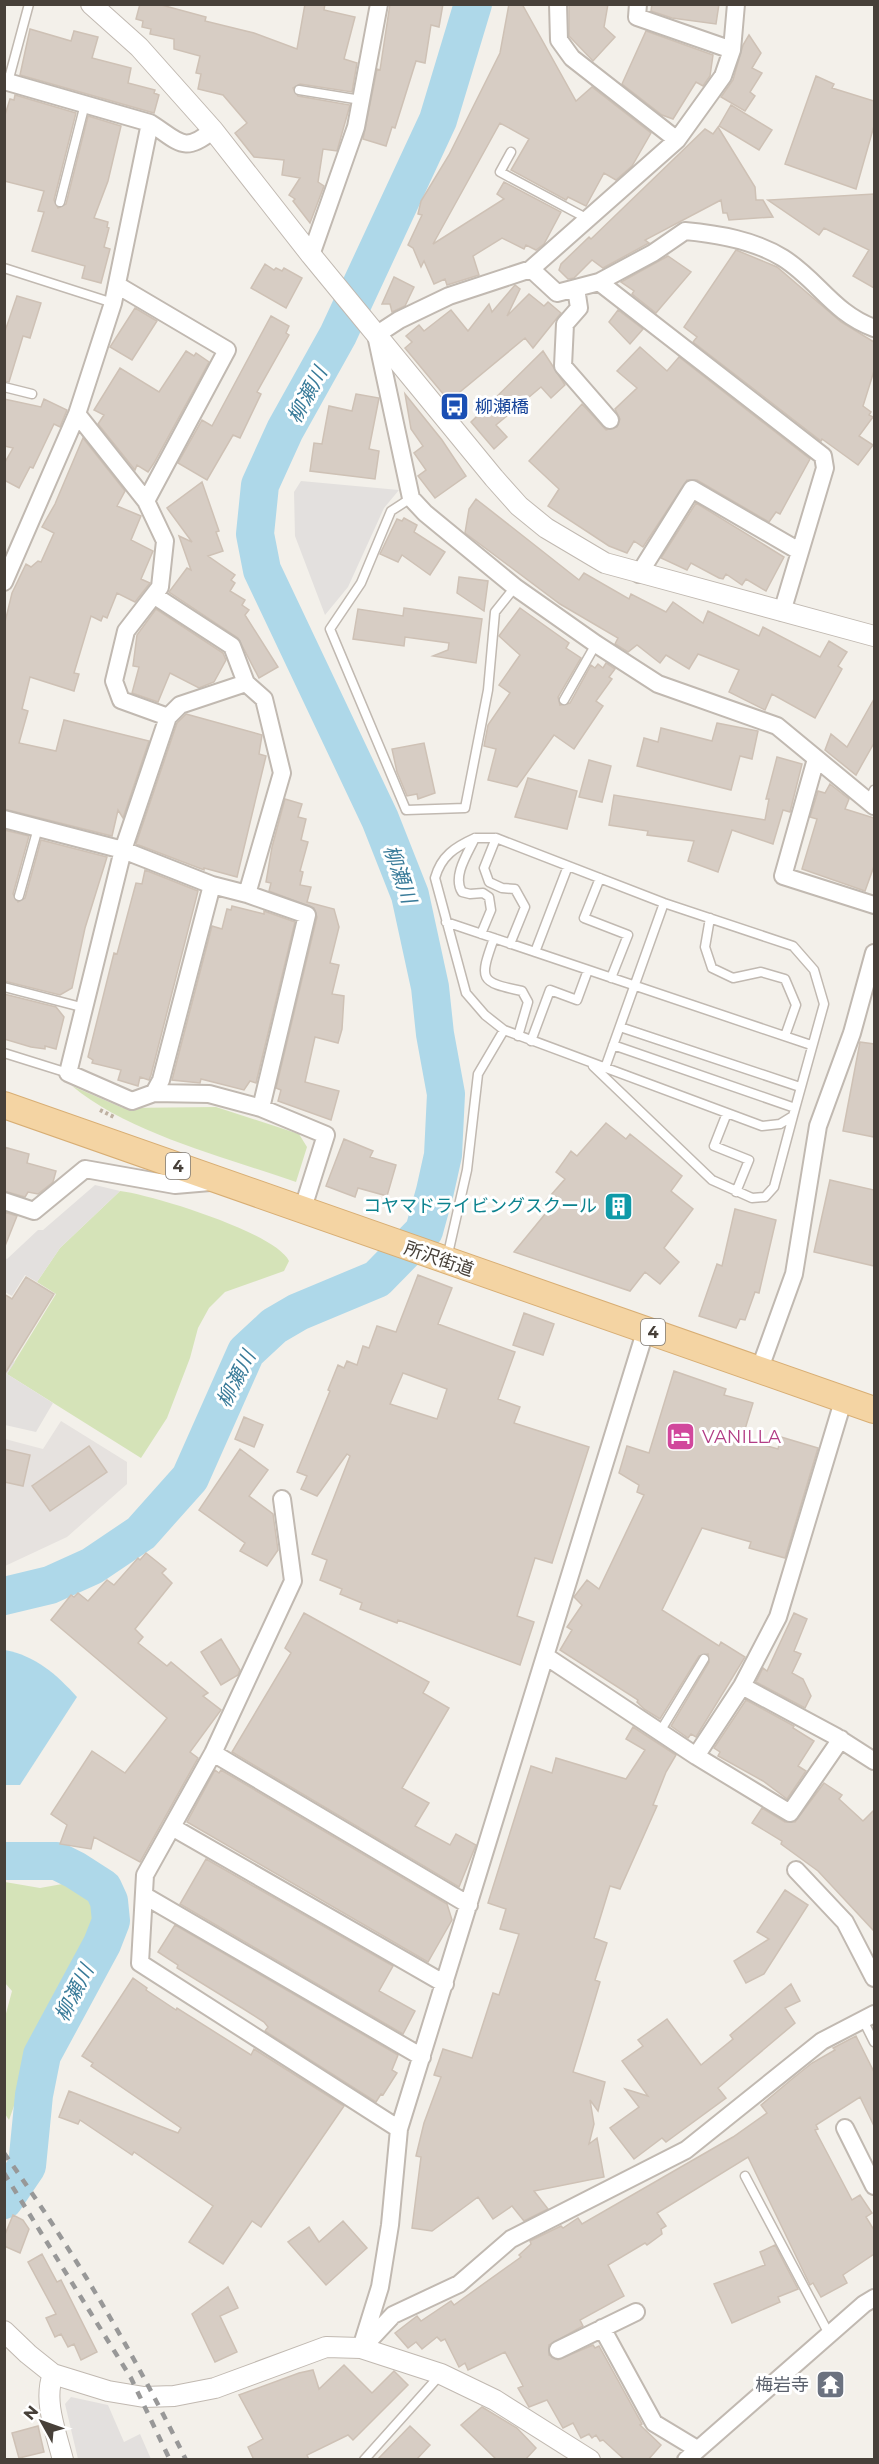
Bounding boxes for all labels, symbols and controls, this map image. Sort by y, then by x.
water label: 柳瀬川 [282,361,333,427]
bus stop icon: 柳瀬橋 [438,391,470,423]
place label: 柳瀬橋 [475,396,529,418]
water label: 柳瀬川 [379,842,422,908]
road number: 4 [166,1153,190,1179]
building icon: コヤマドライビングスクール [602,1190,634,1222]
place label: コヤマドライビングスクール [363,1195,597,1217]
street label: 所沢街道 [401,1237,477,1281]
road number: 4 [641,1319,665,1345]
water label: 柳瀬川 [212,1345,261,1411]
hotel icon: VANILLA [665,1421,697,1453]
place label: VANILLA [702,1426,781,1448]
water label: 柳瀬川 [50,1959,99,2025]
temple icon: 梅岩寺 [814,2369,846,2401]
place label: 梅岩寺 [755,2374,809,2396]
north arrow [12,2392,72,2452]
text: N [19,2402,42,2424]

